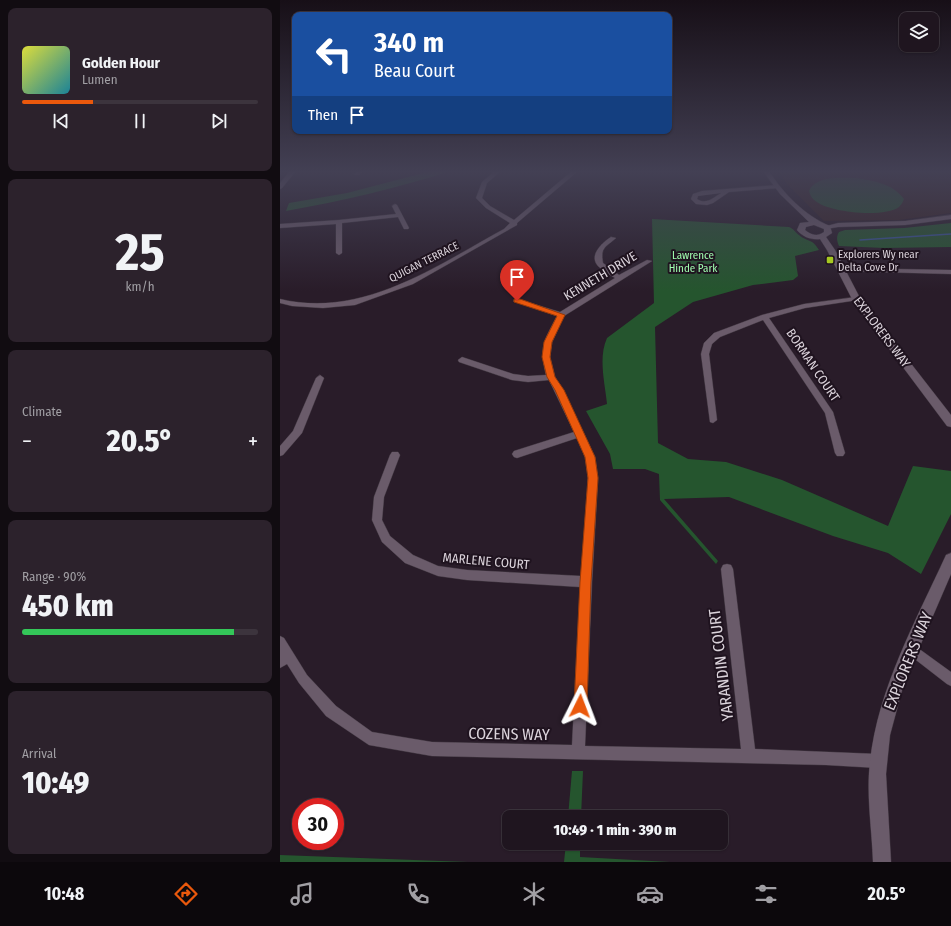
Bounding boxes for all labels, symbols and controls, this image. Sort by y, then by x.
map controls [899,12,939,52]
button: layers [899,12,939,52]
text: 340 m [374,26,444,59]
icon: left [308,28,360,80]
text: Golden Hour [82,54,160,72]
text: Beau Court [374,60,455,82]
text: Lumen [82,72,118,87]
icon: arrive [346,104,368,126]
text: Then [308,106,338,124]
icon: previous [50,110,72,132]
icon: pause [129,110,151,132]
icon: next [208,110,230,132]
text: 25 [115,221,165,284]
street label: QUIGAN TERRACE [387,239,461,285]
street label: KENNETH DRIVE [561,248,639,304]
place label: Explorers Wy near Delta Cove Dr [838,248,919,274]
park label: Lawrence Hinde Park [669,249,718,275]
marker: Explorers Wy near Delta Cove Dr [825,255,835,265]
pin [500,260,534,301]
icon: arrive [506,266,528,288]
text: km/h [126,279,155,294]
street label: EXPLORERS WAY [851,294,914,371]
street label: BORMAN COURT [783,326,843,404]
text: Climate [22,404,62,419]
text: 20.5° [107,423,173,459]
text: − [22,428,32,455]
text: + [248,428,258,455]
street label: MARLENE COURT [442,550,530,572]
text: Range · 90% [22,569,86,584]
text: 450 km [22,588,114,624]
street label: YARANDIN COURT [705,607,737,722]
street label: EXPLORERS WAY [880,609,936,713]
position arrow [559,685,601,727]
street label: COZENS WAY [468,724,550,744]
text: Arrival [22,746,56,761]
text: 10:49 [22,765,89,801]
speed limit sign: 30 [292,798,344,850]
text: 10:49 · 1 min · 390 m [553,821,677,839]
icon: directions [172,880,200,908]
icon: music [288,880,316,908]
icon: phone [404,880,432,908]
icon: climate [520,880,548,908]
icon: car [636,880,664,908]
icon: filters [752,880,780,908]
text: 10:48 [44,883,84,905]
text: 20.5° [867,883,907,905]

